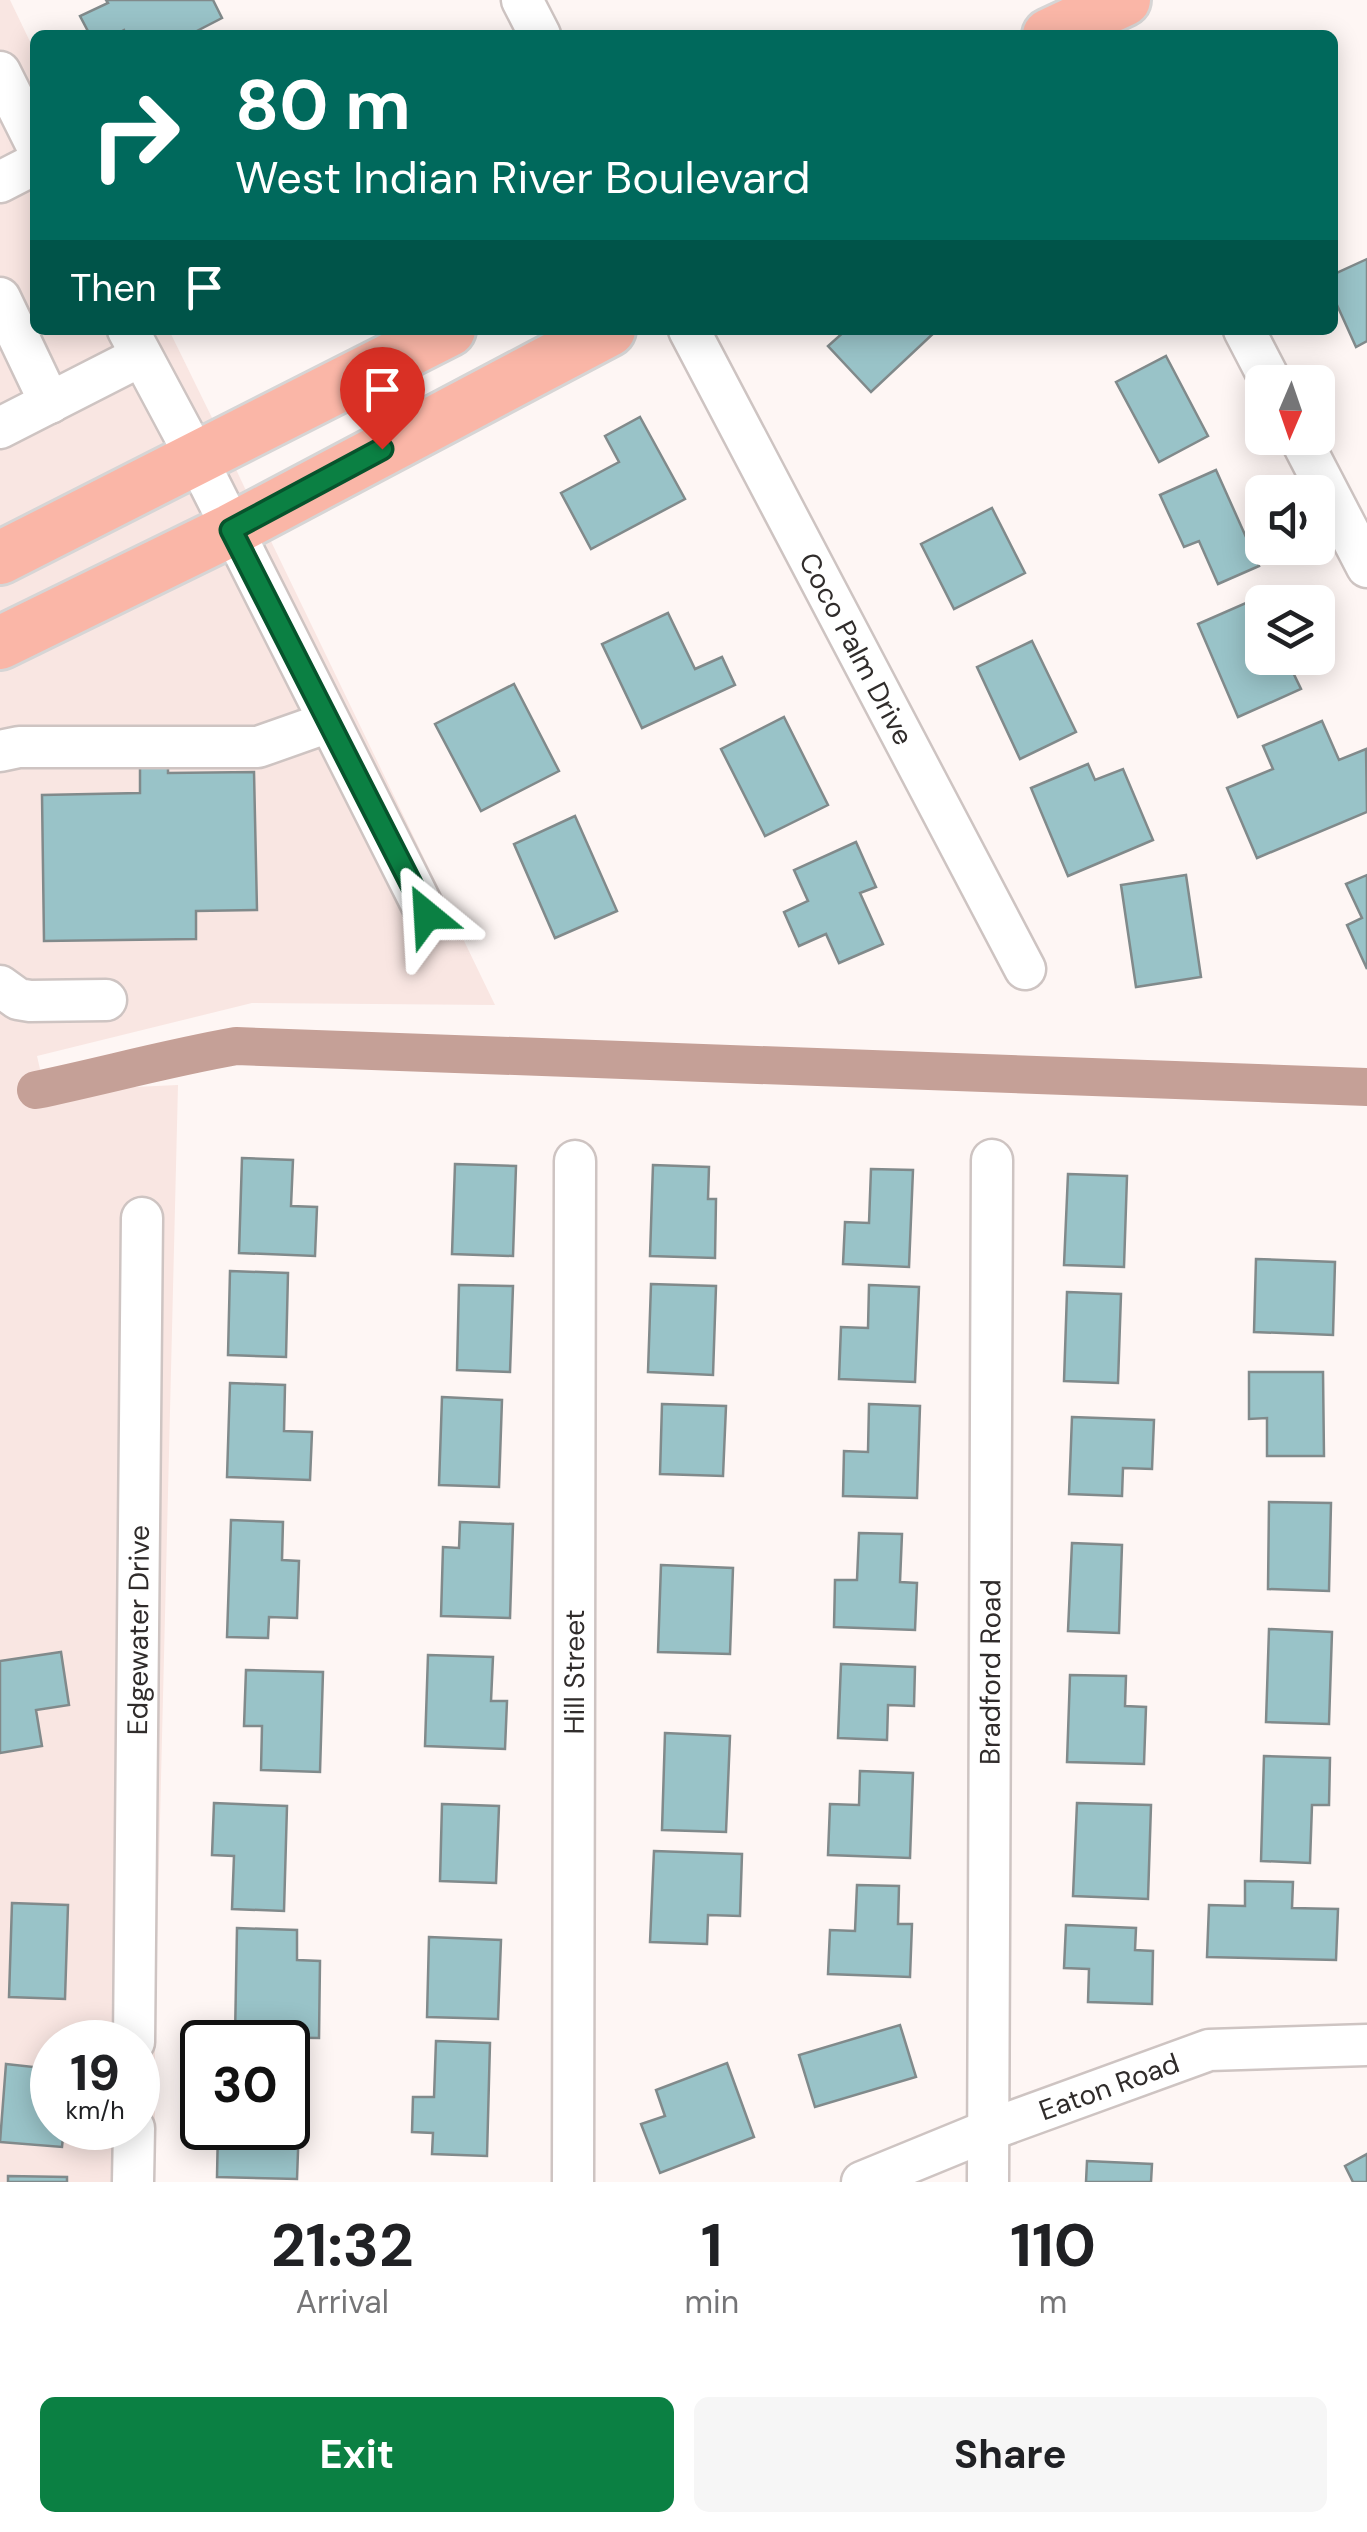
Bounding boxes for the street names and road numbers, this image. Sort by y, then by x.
street label: Coco Palm Drive [791,546,922,751]
street label: Edgewater Drive [118,1525,158,1735]
street label: Bradford Road [971,1579,1009,1765]
street label: Hill Street [555,1609,593,1735]
street label: Eaton Road [1034,2044,1184,2129]

